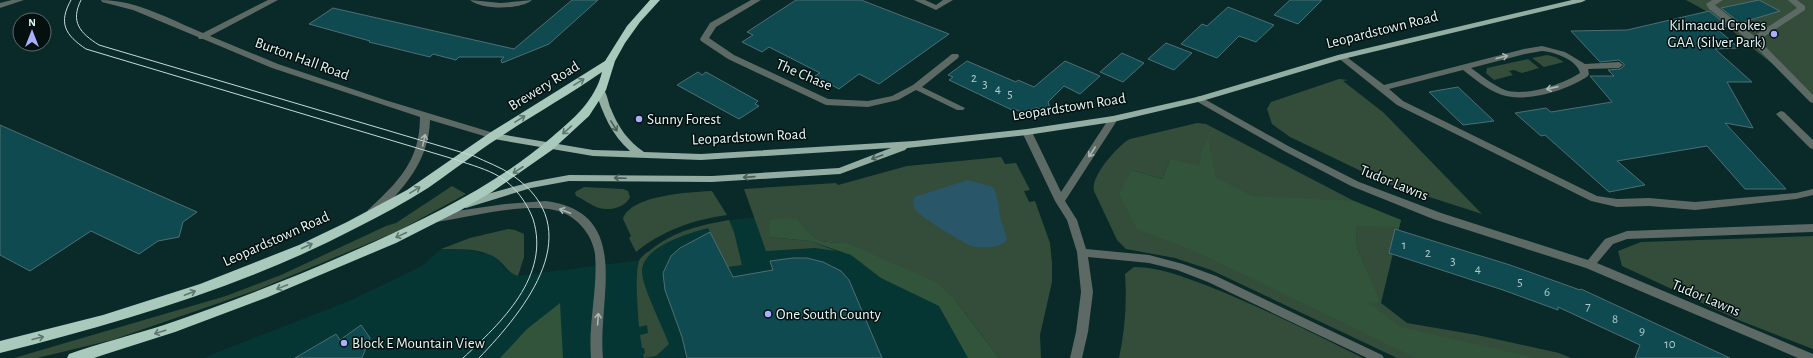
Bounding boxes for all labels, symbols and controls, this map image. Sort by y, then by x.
street label: Leopardstown Road [1324,9,1440,51]
north arrow [12,12,52,52]
text: N [28,17,36,28]
place label: Kilmacud Crokes GAA (Silver Park) [1668,18,1766,50]
marker: Kilmacud Crokes GAA (Silver Park) [1769,29,1779,39]
street label: Burton Hall Road [253,35,351,83]
one-way arrow [1495,53,1508,61]
street label: The Chase [774,56,834,94]
street label: Brewery Road [506,58,582,114]
house number: 2 [971,72,977,85]
one-way arrow [573,78,585,86]
house number: 3 [982,78,988,91]
house number: 4 [995,83,1001,96]
one-way arrow [1546,84,1559,92]
house number: 5 [1007,88,1013,101]
street label: Leopardstown Road [1011,91,1127,123]
place label: Sunny Forest [647,112,721,127]
marker: Sunny Forest [634,114,644,124]
one-way arrow [515,115,526,123]
one-way arrow [610,121,618,132]
one-way arrow [562,126,572,135]
street label: Leopardstown Road [691,126,807,147]
one-way arrow [420,134,428,147]
one-way arrow [1088,146,1096,158]
one-way arrow [871,154,883,162]
street label: Tudor Lawns [1358,162,1430,204]
one-way arrow [512,167,524,175]
one-way arrow [743,173,756,180]
one-way arrow [614,174,627,182]
one-way arrow [409,185,421,193]
one-way arrow [560,206,572,214]
street label: Leopardstown Road [221,209,332,269]
one-way arrow [395,232,407,239]
house number: 1 [1402,239,1406,252]
one-way arrow [301,242,313,249]
house number: 2 [1425,247,1431,260]
house number: 3 [1450,255,1456,268]
house number: 4 [1475,263,1481,276]
house number: 5 [1517,276,1523,289]
street label: Tudor Lawns [1670,277,1742,319]
one-way arrow [276,283,288,291]
house number: 6 [1544,286,1550,299]
one-way arrow [184,289,196,297]
house number: 7 [1585,300,1591,313]
place label: One South County [776,307,881,322]
marker: One South County [763,309,773,319]
one-way arrow [594,313,602,326]
house number: 8 [1612,313,1618,326]
house number: 9 [1639,325,1645,338]
one-way arrow [154,329,167,336]
one-way arrow [31,334,44,341]
place label: Block E Mountain View [352,336,485,351]
marker: Block E Mountain View [339,338,349,348]
house number: 10 [1664,338,1676,351]

